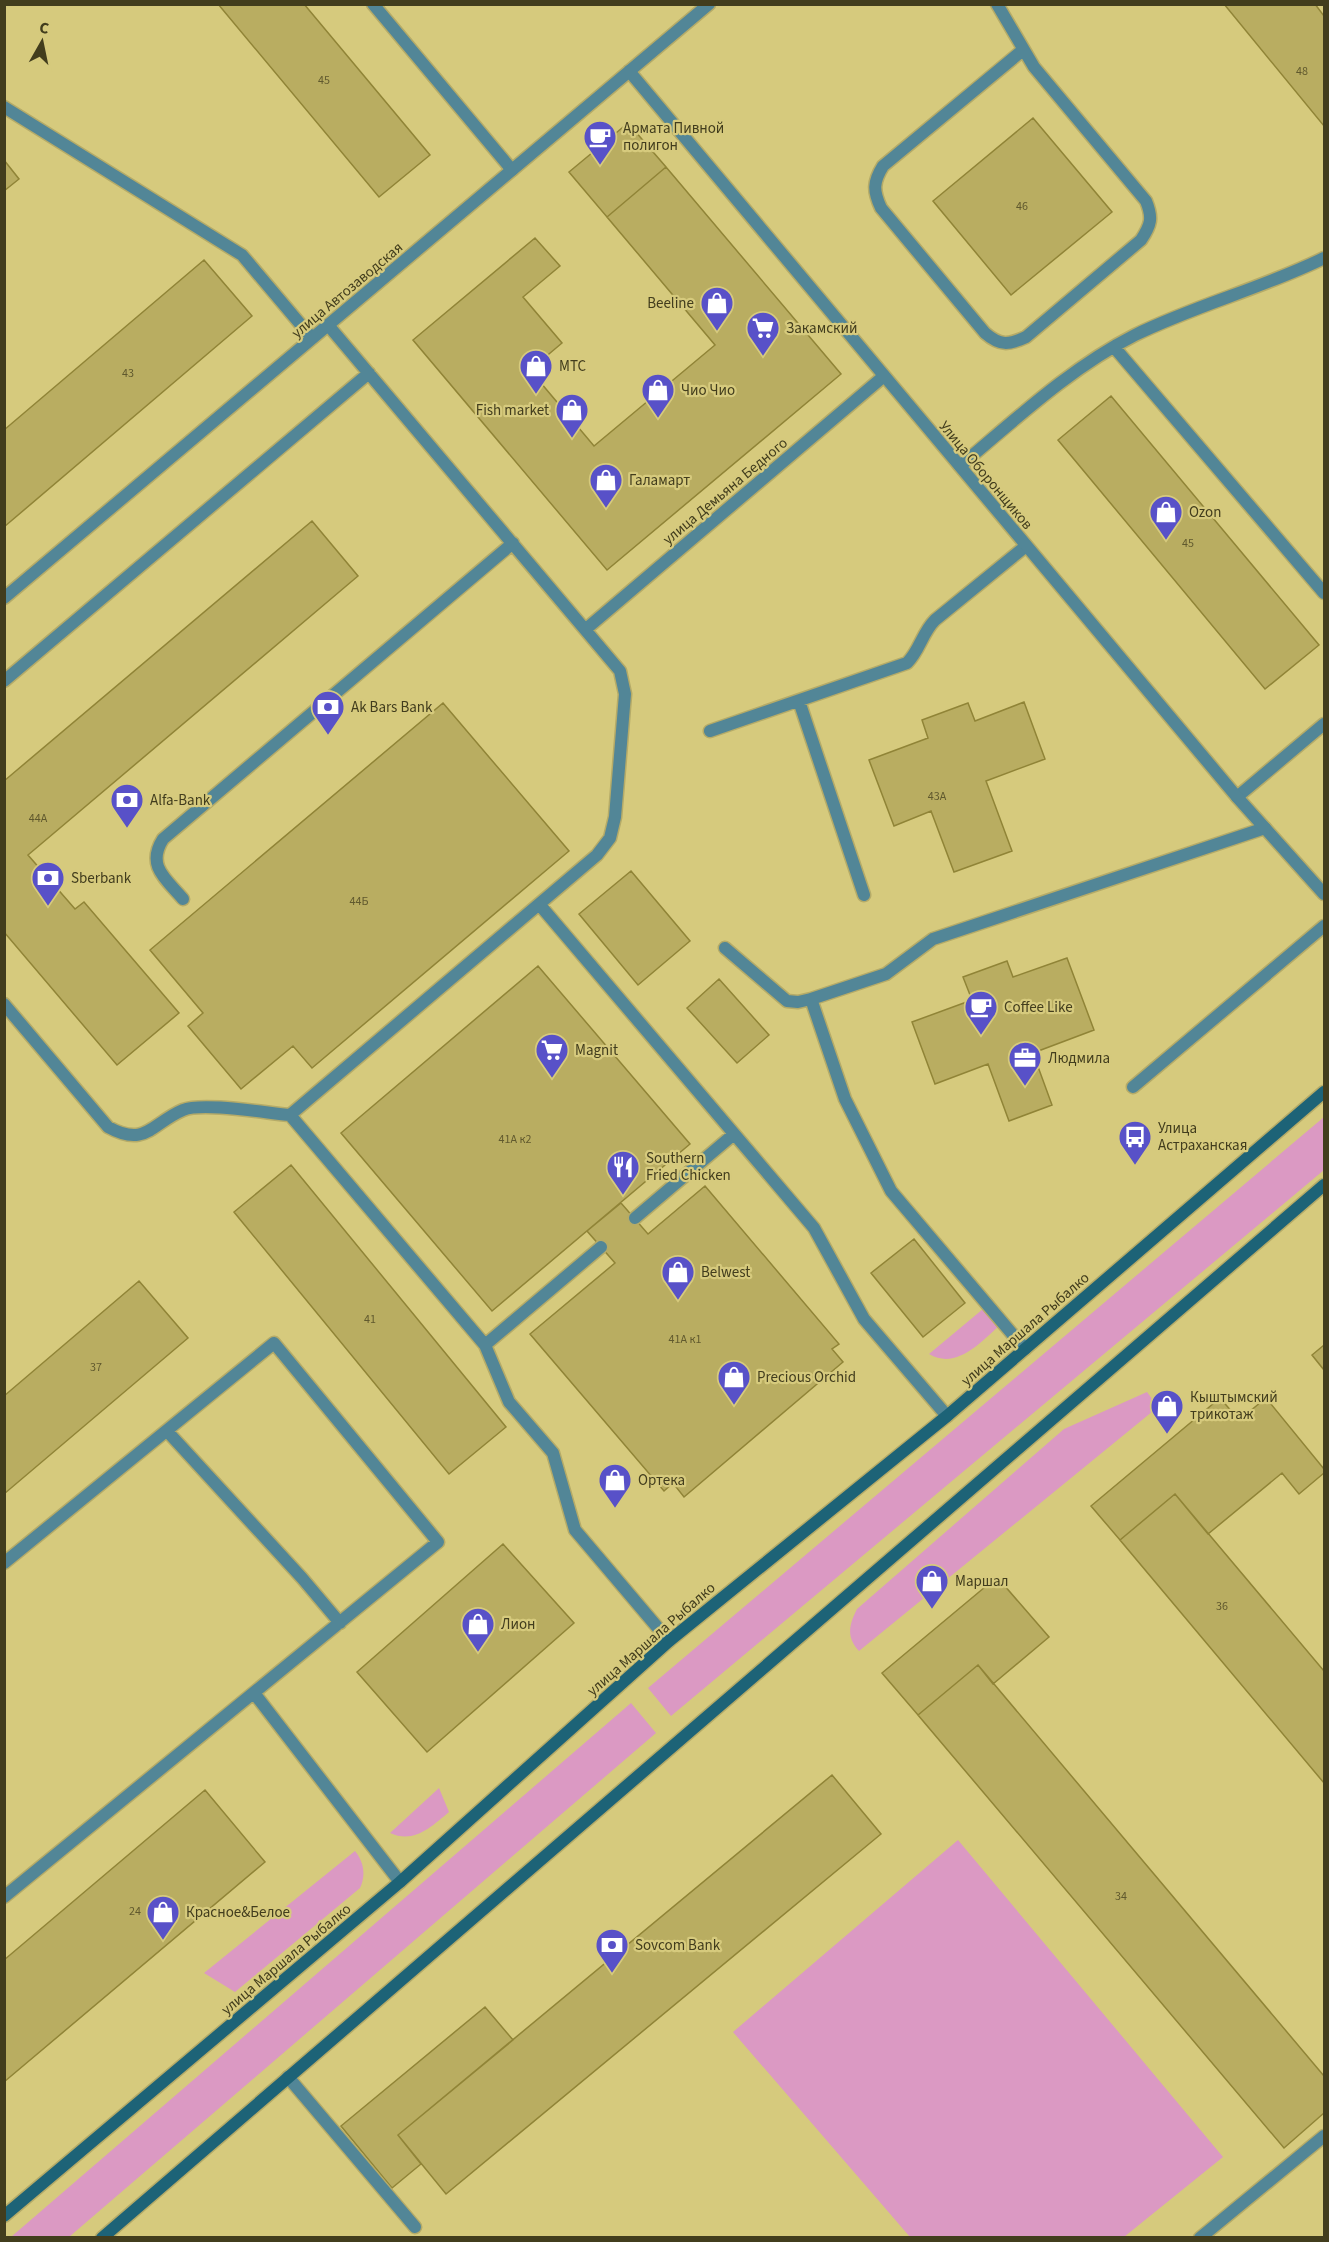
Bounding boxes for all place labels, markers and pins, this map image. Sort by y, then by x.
place label: Армата Пивной полигон [623,118,724,156]
cafe icon: Армата Пивной полигон [582,119,618,166]
shop icon: Beeline [699,285,735,332]
place label: Beeline [647,293,694,314]
supermarket icon: Закамский [745,310,781,357]
place label: Закамский [786,318,857,339]
shop icon: МТС [518,348,554,395]
place label: МТС [559,356,587,377]
shop icon: Чио Чио [640,372,676,419]
place label: Чио Чио [681,380,735,401]
shop icon: Fish market [554,392,590,439]
place label: Fish market [476,400,549,421]
shop icon: Галамарт [588,462,624,509]
place label: Галамарт [629,470,690,491]
shop icon: Ozon [1148,494,1184,541]
place label: Ozon [1189,502,1221,523]
bank icon: Ak Bars Bank [310,689,346,736]
place label: Ak Bars Bank [351,697,433,718]
bank icon: Alfa-Bank [109,782,145,829]
place label: Alfa-Bank [150,790,211,811]
bank icon: Sberbank [30,860,66,907]
place label: Sberbank [71,868,132,889]
cafe icon: Coffee Like [963,989,999,1036]
place label: Coffee Like [1004,997,1073,1018]
supermarket icon: Magnit [534,1032,570,1079]
place label: Magnit [575,1040,618,1061]
office icon: Людмила [1007,1040,1043,1087]
place label: Людмила [1048,1048,1110,1069]
place label: Улица Астраханская [1158,1118,1247,1156]
bus stop icon: Улица Астраханская [1117,1119,1153,1166]
place label: Southern Fried Chicken [646,1148,731,1186]
restaurant icon: Southern Fried Chicken [605,1149,641,1196]
shop icon: Belwest [660,1254,696,1301]
place label: Belwest [701,1262,750,1283]
shop icon: Precious Orchid [716,1359,752,1406]
place label: Precious Orchid [757,1367,856,1388]
place label: Кыштымский трикотаж [1190,1387,1278,1425]
shop icon: Кыштымский трикотаж [1149,1388,1185,1435]
shop icon: Ортека [597,1462,633,1509]
place label: Ортека [638,1470,685,1491]
shop icon: Маршал [914,1563,950,1610]
place label: Маршал [955,1571,1009,1592]
shop icon: Лион [460,1606,496,1653]
place label: Лион [501,1614,536,1635]
shop icon: Красное&Белое [145,1894,181,1941]
place label: Красное&Белое [186,1902,290,1923]
bank icon: Sovcom Bank [594,1927,630,1974]
place label: Sovcom Bank [635,1935,721,1956]

